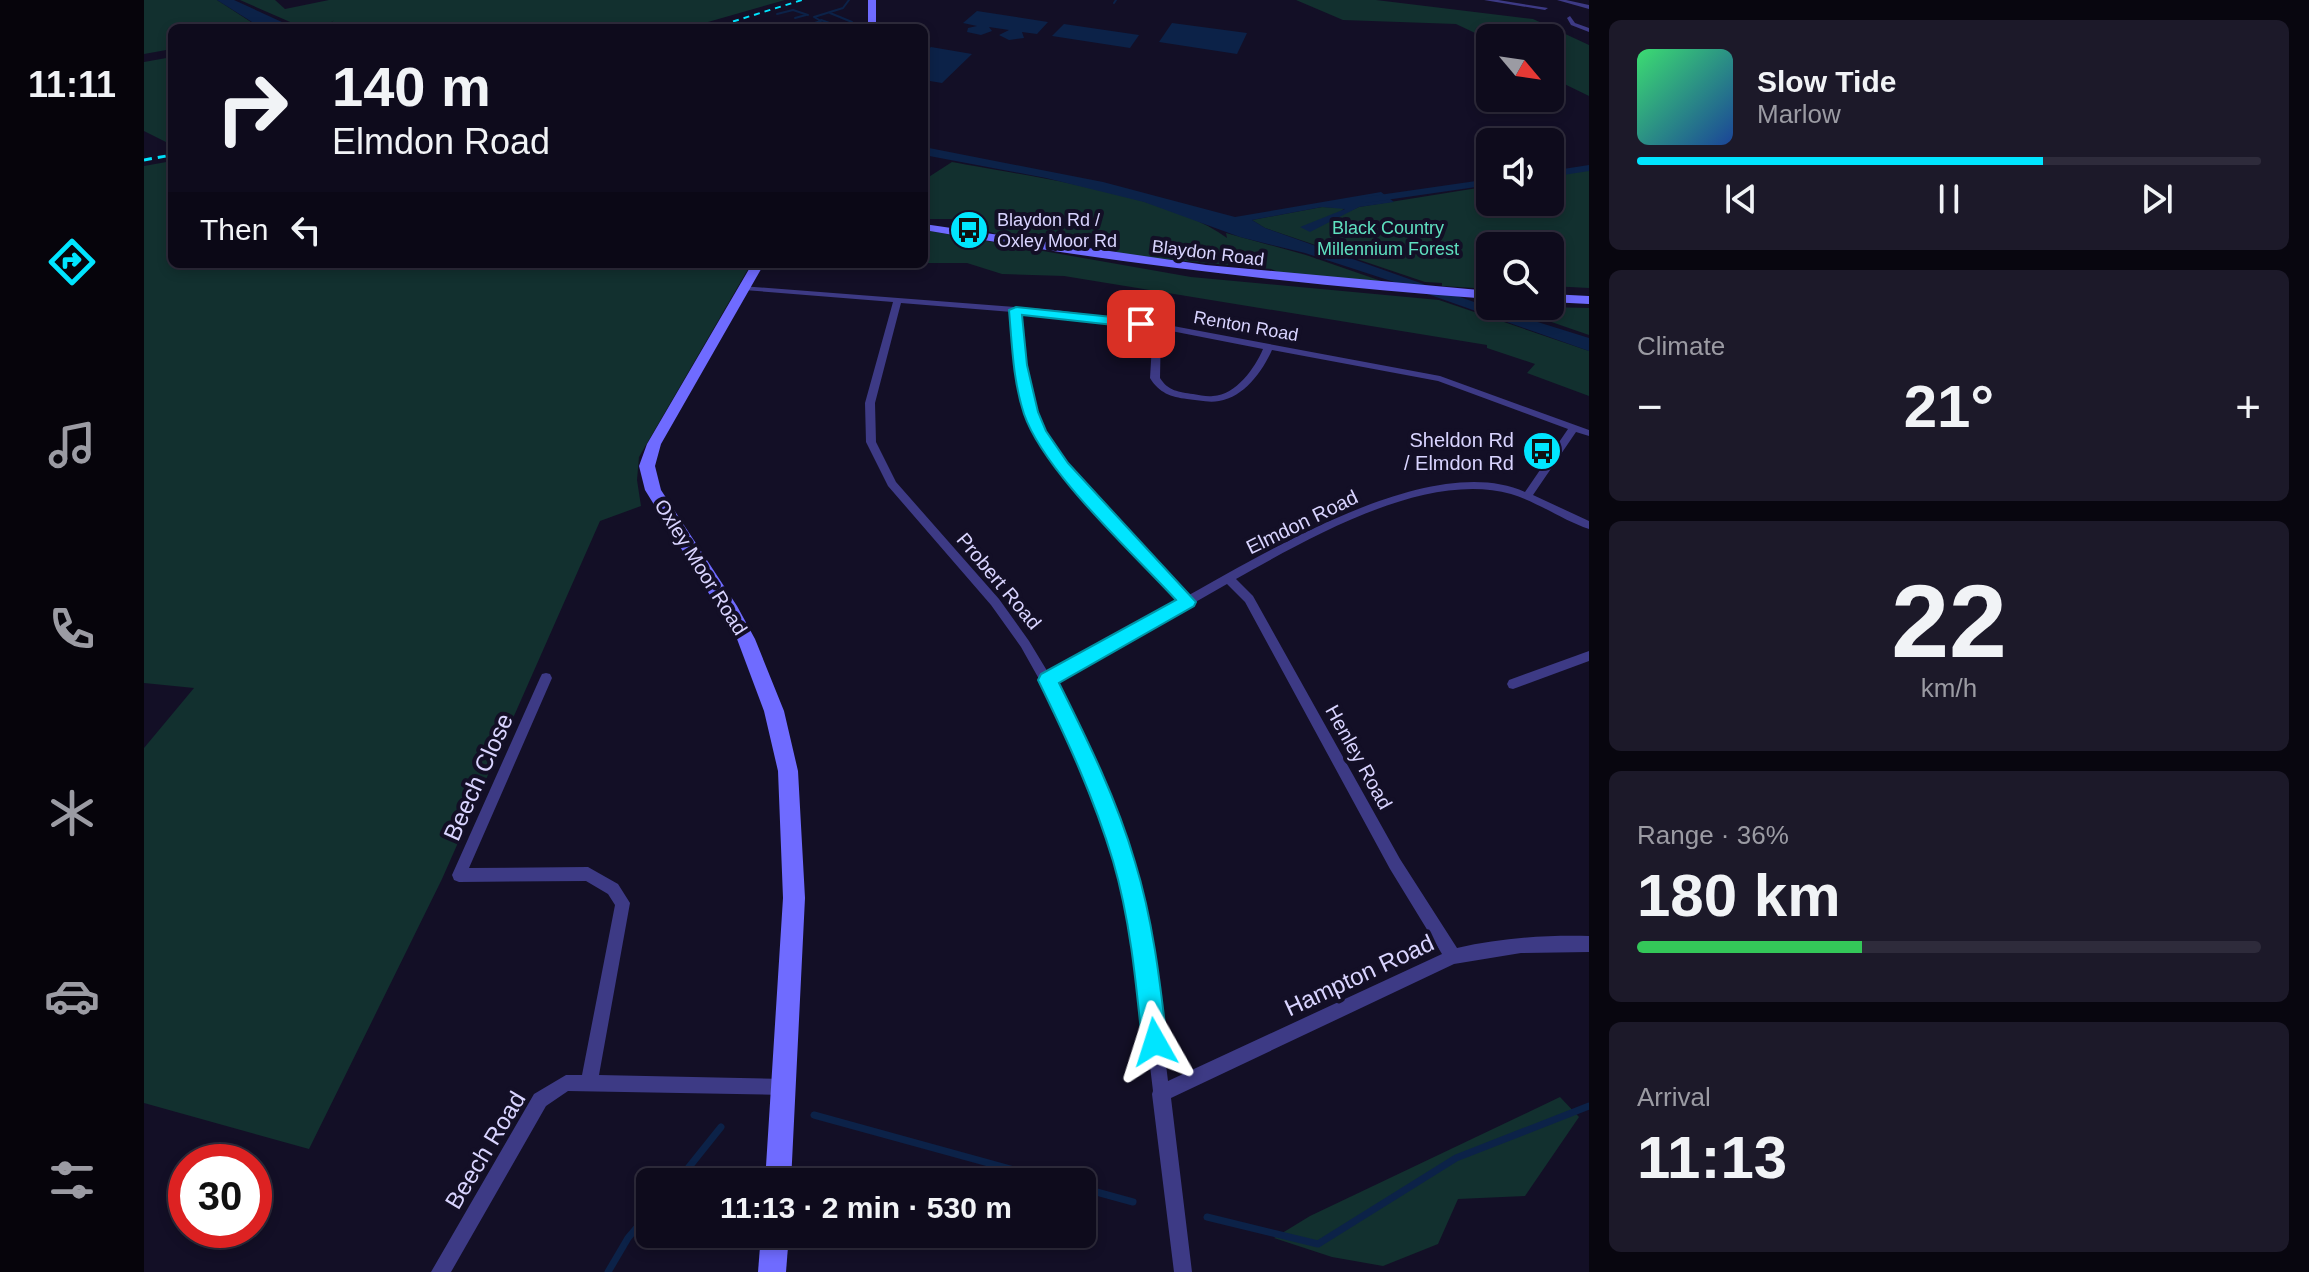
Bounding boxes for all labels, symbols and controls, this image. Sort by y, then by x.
north arrow [1476,24,1564,112]
map controls [1476,24,1564,320]
text: 140 m [332,55,491,118]
icon: right [200,56,304,160]
text: 11:11 [28,64,116,105]
text: Slow Tide [1757,65,1896,98]
text: Marlow [1757,99,1841,129]
text: Elmdon Road [332,121,550,162]
button: sound [1476,128,1564,216]
icon: previous [1719,177,1763,221]
icon: pause [1927,177,1971,221]
icon: next [2135,177,2179,221]
icon: left [284,208,328,252]
bus stop icon: Blaydon Rd / Oxley Moor Rd [948,209,990,251]
place label: Blaydon Rd / Oxley Moor Rd [997,210,1117,251]
text: Then [200,213,268,246]
park label: Black Country Millennium Forest [1317,218,1459,259]
button: search [1476,232,1564,320]
icon: directions [44,234,100,290]
street label: Blaydon Road [1151,236,1265,270]
pin [1107,290,1175,358]
icon: arrive [1119,302,1163,346]
street label: Renton Road [1192,307,1300,345]
text: Climate [1637,331,1725,361]
text: 21° [1904,373,1994,440]
text: − [1637,382,1663,431]
text: + [2235,382,2261,431]
icon: music [44,417,100,473]
place label: Sheldon Rd / Elmdon Rd [1404,429,1514,474]
bus stop icon: Sheldon Rd / Elmdon Rd [1521,430,1563,472]
street label: Elmdon Road [1243,486,1361,558]
street label: Oxley Moor Road [650,495,752,639]
street label: Probert Road [952,528,1046,634]
text: 22 [1891,563,2007,679]
icon: phone [44,601,100,657]
text: km/h [1921,673,1977,703]
street label: Henley Road [1321,701,1397,813]
street label: Beech Close [438,709,518,845]
icon: climate [44,785,100,841]
text: Range · 36% [1637,820,1789,850]
text: 180 km [1637,862,1841,929]
street label: Hampton Road [1280,929,1438,1021]
icon: car [44,968,100,1024]
position arrow [1113,1000,1197,1084]
text: Arrival [1637,1082,1711,1112]
street label: Beech Road [439,1086,531,1214]
text: 11:13 [1637,1124,1787,1191]
speed limit sign: 30 [168,1144,272,1248]
icon: filters [44,1152,100,1208]
text: 11:13 · 2 min · 530 m [720,1191,1012,1224]

